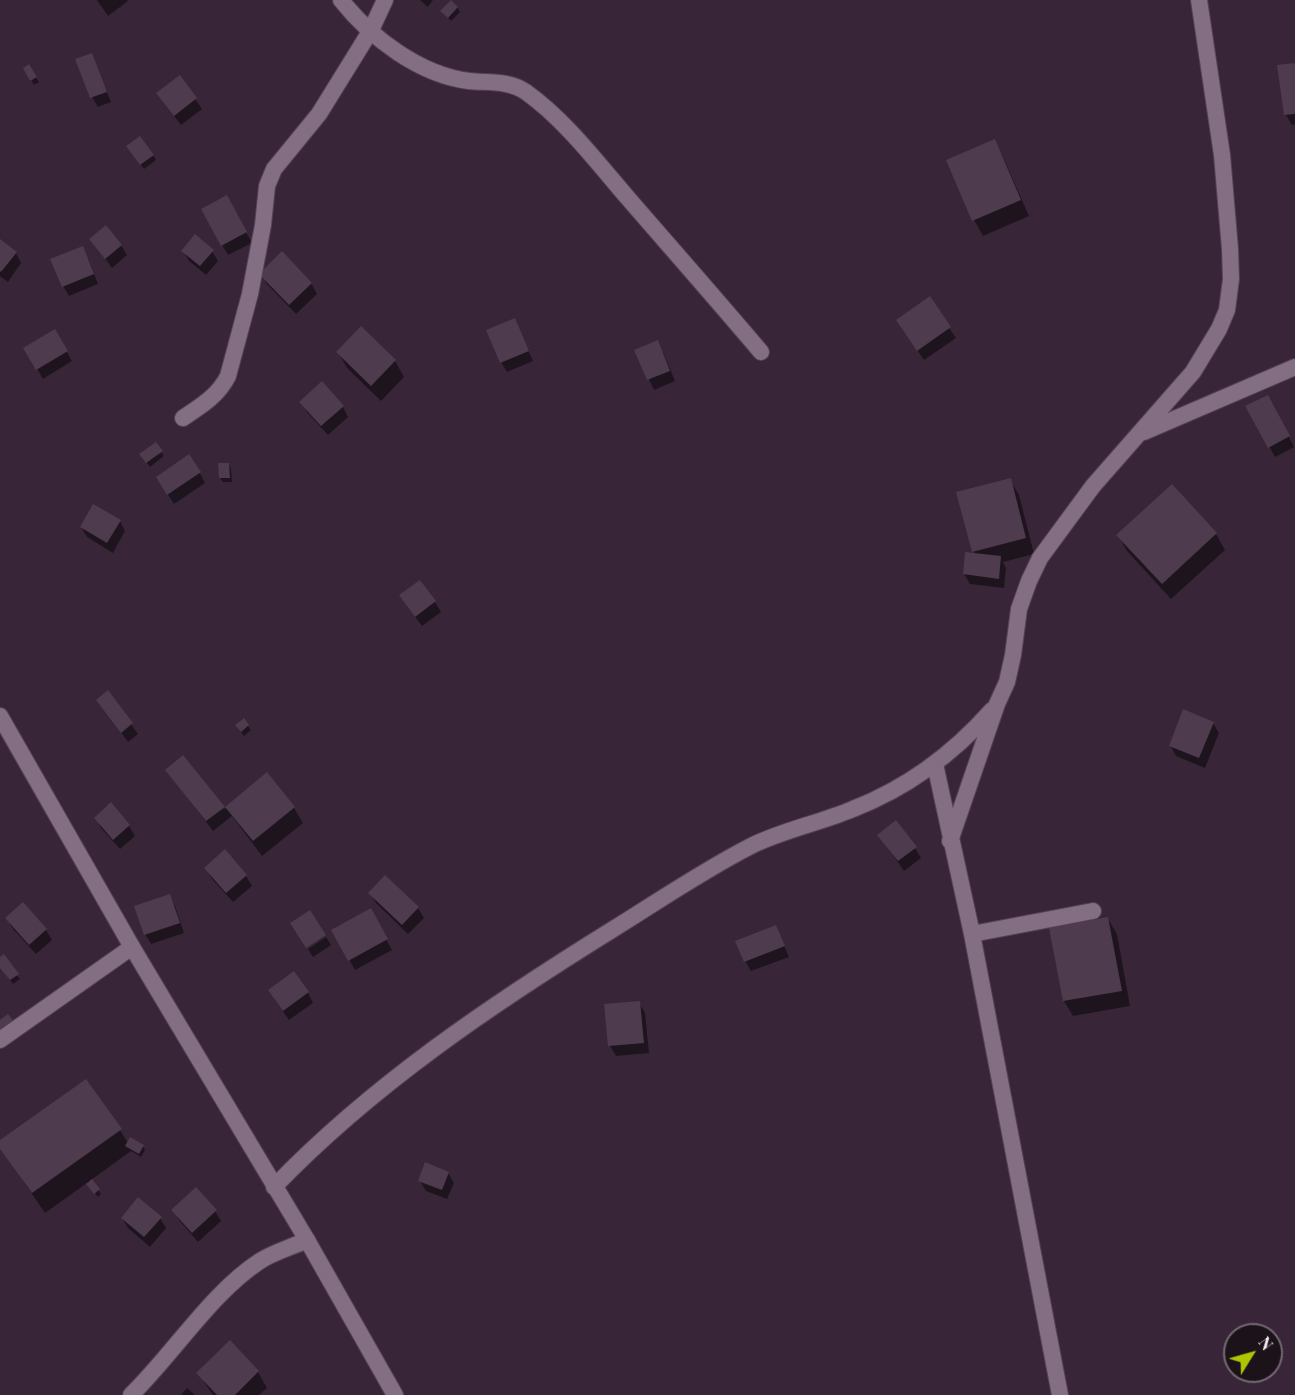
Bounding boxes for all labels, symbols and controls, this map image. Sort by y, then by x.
north arrow [1223,1323,1283,1383]
text: N [1254,1332,1278,1354]

